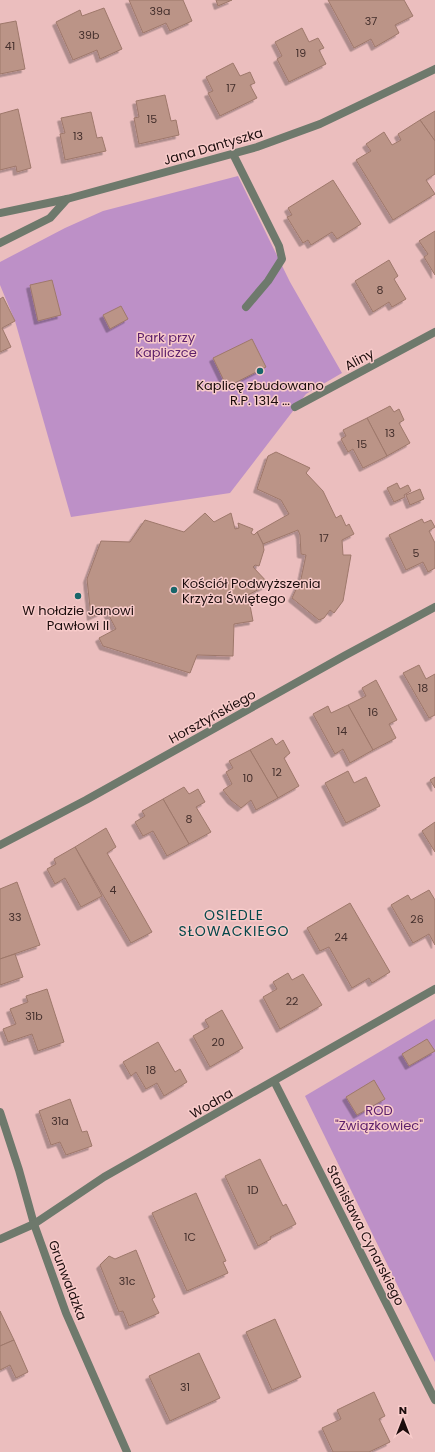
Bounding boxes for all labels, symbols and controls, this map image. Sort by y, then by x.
house number: 39a [150,3,170,19]
house number: 37 [365,13,377,29]
house number: 39b [79,27,99,43]
house number: 41 [5,38,15,54]
house number: 19 [296,45,306,61]
house number: 17 [226,80,236,96]
house number: 15 [147,111,157,127]
street label: Jana Dantyszka [161,123,265,170]
house number: 13 [73,128,83,144]
house number: 8 [377,282,384,298]
park label: Park przy Kapliczce [135,328,197,362]
street label: Aliny [341,344,378,375]
marker: Kaplicę zbudowano R.P. 1314 ... [255,366,265,376]
place label: Kaplicę zbudowano R.P. 1314 ... [196,376,324,410]
house number: 13 [385,425,395,441]
house number: 15 [357,436,367,452]
house number: 17 [319,530,329,546]
house number: 5 [413,545,420,561]
place label: Kościół Podwyższenia Krzyża Świętego [182,574,321,608]
marker: Kościół Podwyższenia Krzyża Świętego [169,585,179,595]
marker: W hołdzie Janowi Pawłowi II [73,591,83,601]
place label: W hołdzie Janowi Pawłowi II [22,601,134,635]
house number: 18 [418,680,428,696]
street label: Horsztyńskiego [165,685,259,748]
house number: 16 [368,704,378,720]
house number: 14 [337,723,347,739]
house number: 12 [272,764,282,780]
house number: 10 [243,770,253,786]
house number: 8 [186,811,193,827]
house number: 4 [110,882,117,898]
district label: OSIEDLE SŁOWACKIEGO [178,905,290,941]
house number: 33 [9,909,21,925]
house number: 26 [410,911,424,927]
house number: 24 [334,929,348,945]
house number: 22 [286,993,298,1009]
house number: 31b [25,1008,43,1024]
house number: 20 [211,1034,225,1050]
house number: 18 [146,1062,156,1078]
street label: Wodna [186,1083,236,1123]
park label: ROD "Związkowiec" [335,1101,423,1135]
house number: 31a [51,1113,69,1129]
street label: Stanisława Cynarskiego [322,1162,409,1309]
house number: 1D [247,1182,259,1198]
house number: 1C [184,1229,196,1245]
street label: Grunwaldzka [44,1237,92,1323]
house number: 31c [119,1273,136,1289]
house number: 31 [180,1379,190,1395]
north arrow [383,1400,423,1440]
text: N [399,1402,407,1418]

